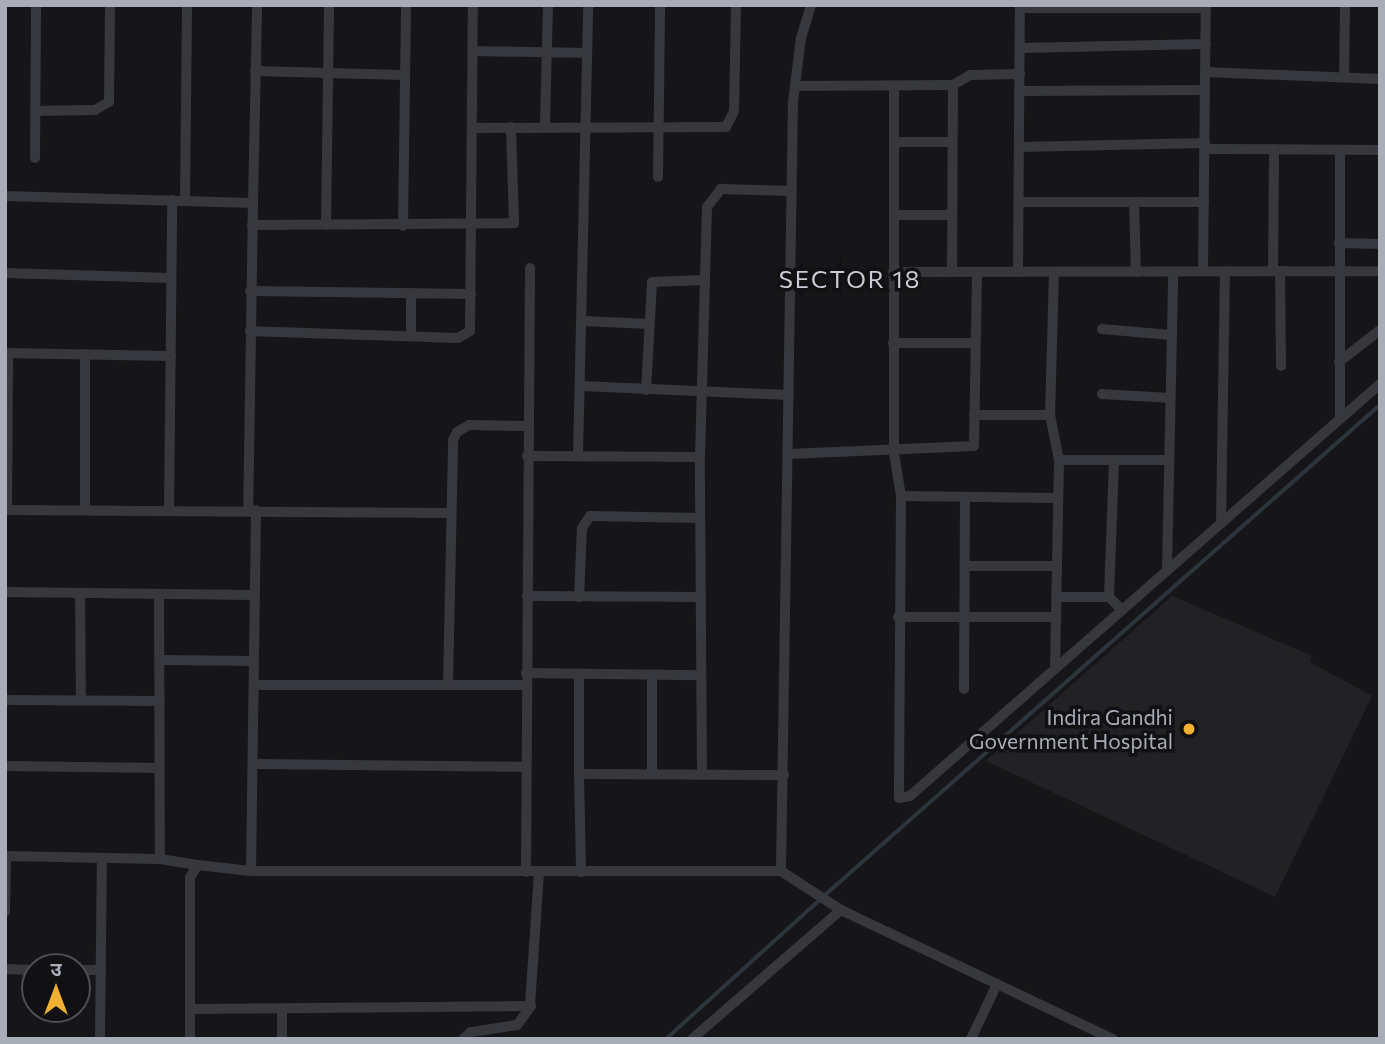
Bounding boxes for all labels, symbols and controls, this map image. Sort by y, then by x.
district label: SECTOR 18 [780,265,920,293]
place label: Indira Gandhi Government Hospital [969,704,1173,754]
marker: Indira Gandhi Government Hospital [1179,719,1199,739]
north arrow [21,953,91,1023]
text: उ [50,957,62,980]

